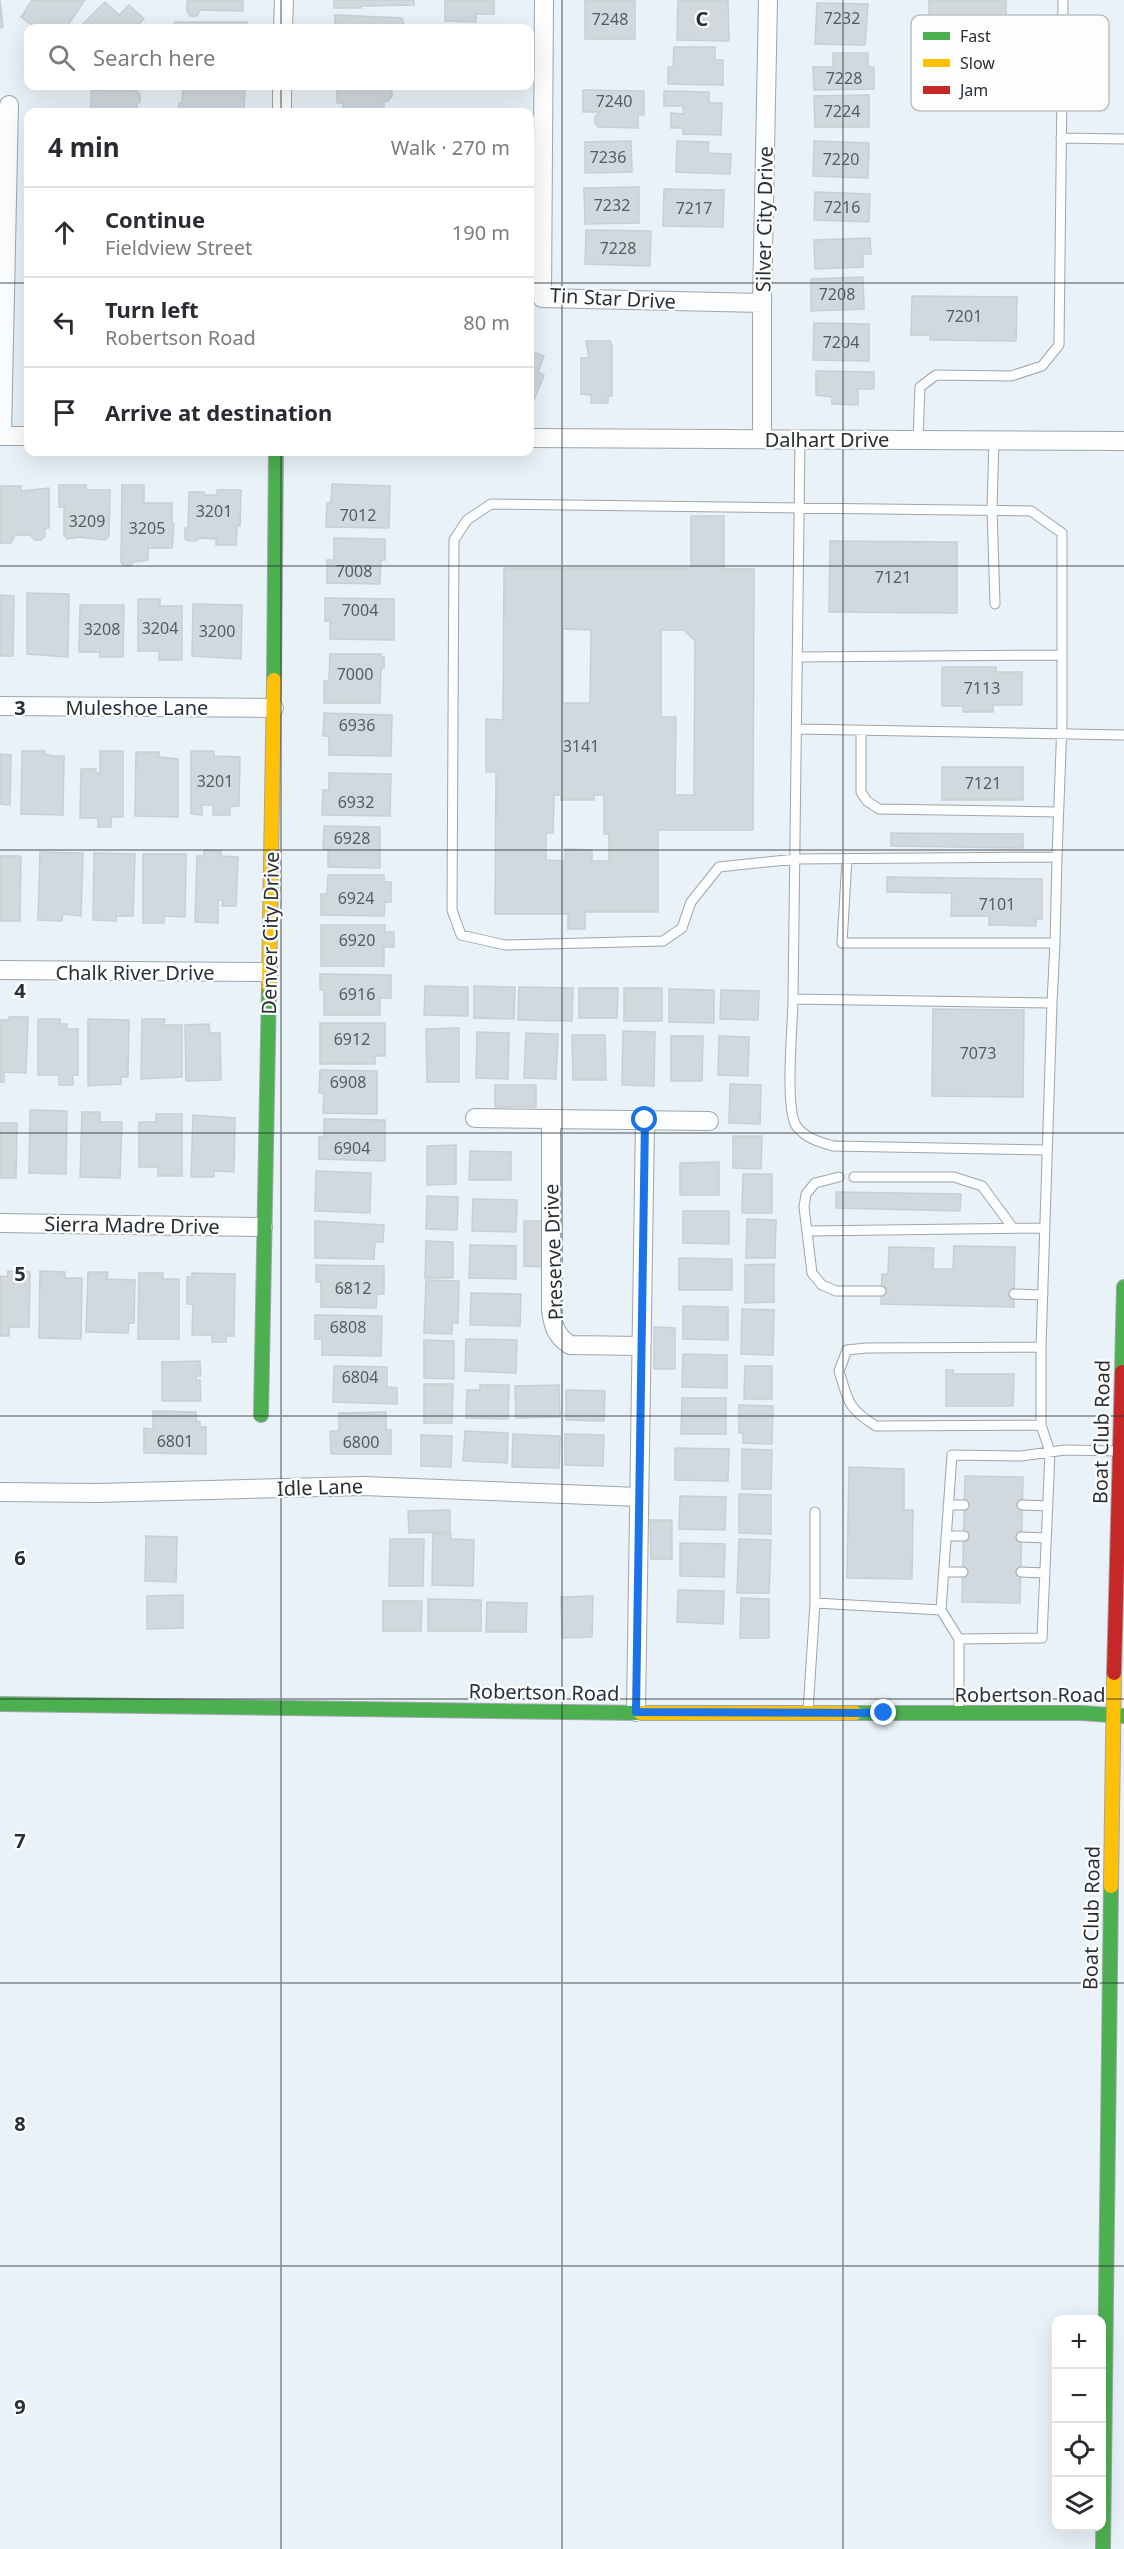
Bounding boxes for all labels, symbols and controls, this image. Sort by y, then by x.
text: C [696,5,709,32]
house number: 7232 [824,7,860,29]
house number: 7248 [592,8,628,30]
legend [911,15,1109,111]
search box [24,24,534,90]
text: Fast [960,25,991,47]
icon: search [45,41,78,74]
text: Search here [93,42,215,72]
text: Slow [960,52,995,74]
house number: 7228 [826,67,862,89]
text: Jam [958,79,988,101]
house number: 7240 [596,90,632,112]
house number: 7224 [824,100,860,122]
text: 4 min [48,129,120,165]
text: Walk · 270 m [391,134,510,161]
house number: 7236 [590,146,626,168]
street label: Silver City Drive [749,146,779,292]
house number: 7220 [823,148,859,170]
house number: 7232 [594,194,630,216]
house number: 7216 [824,196,860,218]
house number: 7217 [676,197,712,219]
text: Continue [105,204,205,234]
icon: ahead [48,216,81,249]
text: 190 m [452,219,510,246]
text: Fieldview Street [105,234,252,261]
house number: 7228 [600,237,636,259]
street label: Tin Star Drive [549,281,677,315]
house number: 7208 [819,283,855,305]
text: Turn left [105,294,199,324]
house number: 7201 [946,305,982,327]
icon: left [48,306,81,339]
text: 80 m [463,309,510,336]
text: Robertson Road [105,324,256,351]
house number: 7204 [823,331,859,353]
icon: arrive [48,396,81,429]
text: Arrive at destination [105,397,332,427]
street label: Dalhart Drive [765,426,889,453]
house number: 3201 [196,500,232,522]
house number: 7012 [340,504,376,526]
house number: 3209 [69,510,105,532]
house number: 3205 [129,517,165,539]
house number: 7008 [336,560,372,582]
house number: 7121 [875,566,911,588]
house number: 7004 [342,599,378,621]
house number: 3204 [142,617,178,639]
house number: 3208 [84,618,120,640]
house number: 3200 [199,620,235,642]
house number: 7000 [337,663,373,685]
house number: 7113 [964,677,1000,699]
text: 3 [14,694,26,721]
street label: Muleshoe Lane [66,694,208,721]
house number: 6936 [339,714,375,736]
house number: 3141 [563,735,599,757]
house number: 3201 [197,770,233,792]
house number: 7121 [965,772,1001,794]
house number: 6932 [338,791,374,813]
house number: 6928 [334,827,370,849]
street label: Denver City Drive [255,851,285,1015]
house number: 6924 [338,887,374,909]
house number: 7101 [979,893,1015,915]
house number: 6920 [339,929,375,951]
street label: Chalk River Drive [55,959,215,986]
text: 4 [14,977,26,1004]
house number: 6916 [339,983,375,1005]
house number: 6912 [334,1028,370,1050]
house number: 7073 [960,1042,996,1064]
house number: 6908 [330,1071,366,1093]
route start [631,1106,657,1132]
house number: 6904 [334,1137,370,1159]
street label: Preserve Drive [537,1183,569,1321]
street label: Sierra Madre Drive [44,1210,220,1240]
text: 5 [14,1260,26,1287]
house number: 6812 [335,1277,371,1299]
house number: 6808 [330,1316,366,1338]
street label: Boat Club Road [1086,1360,1116,1504]
house number: 6804 [342,1366,378,1388]
house number: 6801 [157,1430,193,1452]
house number: 6800 [343,1431,379,1453]
street label: Idle Lane [277,1472,363,1502]
text: 6 [14,1544,26,1571]
street label: Robertson Road [468,1677,620,1707]
street label: Robertson Road [955,1681,1105,1708]
route end [870,1699,896,1725]
text: 7 [14,1827,26,1854]
street label: Boat Club Road [1076,1846,1106,1990]
text: 8 [14,2110,26,2137]
map controls [1052,2315,1106,2531]
button: + [1052,2315,1106,2369]
button: − [1052,2369,1106,2423]
text: 9 [14,2393,26,2420]
button: locate [1052,2423,1106,2477]
button: layers [1052,2477,1106,2531]

